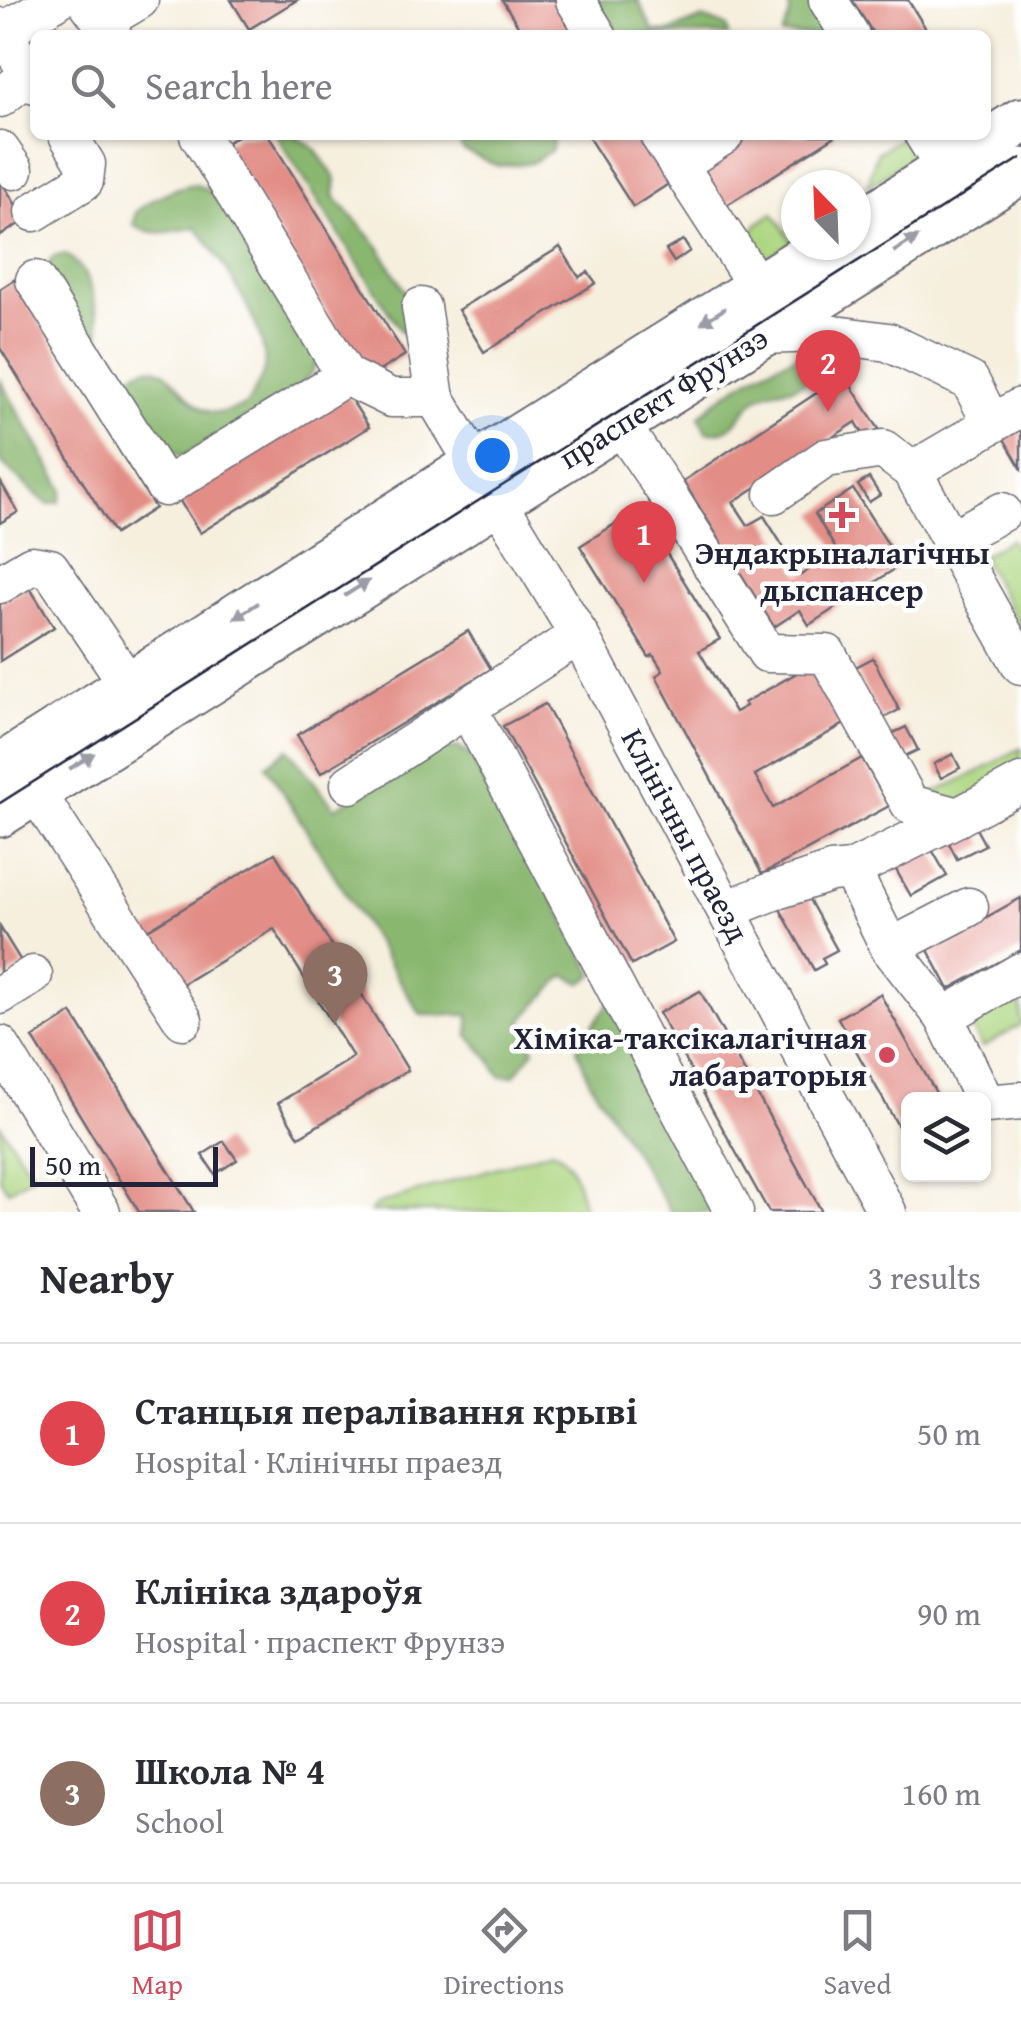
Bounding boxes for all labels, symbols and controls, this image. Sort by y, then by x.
search box [30,30,991,140]
text: Search here [145,57,333,113]
icon: search [65,58,120,113]
north arrow [781,170,871,260]
one-way arrow [893,235,920,254]
one-way arrow [700,306,727,324]
street label: праспект Фрунзэ [549,314,777,480]
pin: 2 [796,330,860,412]
your location [467,430,518,481]
pin: 1 [612,500,676,583]
marker: Эндакрыналагічны дыспансер [829,502,855,528]
place label: Эндакрыналагічны дыспансер [694,529,990,613]
one-way arrow [343,580,371,597]
one-way arrow [233,601,260,619]
street label: Клінічны праезд [610,720,762,950]
one-way arrow [68,753,96,771]
pin: 3 [302,942,368,1024]
place label: Хіміка-таксікалагічная лабараторыя [514,1014,867,1098]
marker: Хіміка-таксікалагічная лабараторыя [876,1044,898,1066]
map controls [901,1092,991,1182]
button: layers [901,1092,991,1182]
scale bar [30,1142,218,1186]
text: 50 m [45,1144,101,1185]
text: Nearby [40,1247,174,1308]
text: 3 results [868,1254,981,1301]
text: Станцыя пералівання крыві [135,1382,637,1438]
text: 1 [64,1410,81,1457]
text: 50 m [917,1410,981,1457]
text: Hospital · Клінічны праезд [135,1438,502,1485]
text: Клініка здароўя [135,1562,422,1618]
text: 2 [64,1590,81,1637]
text: 90 m [917,1590,981,1637]
text: Hospital · праспект Фрунзэ [135,1618,505,1665]
text: Школа № 4 [135,1742,326,1798]
text: 3 [64,1770,81,1817]
text: 160 m [902,1770,981,1817]
text: School [135,1798,224,1845]
tab: Map [130,1903,185,2004]
tab: Directions [444,1903,564,2004]
tab: Saved [824,1903,891,2004]

